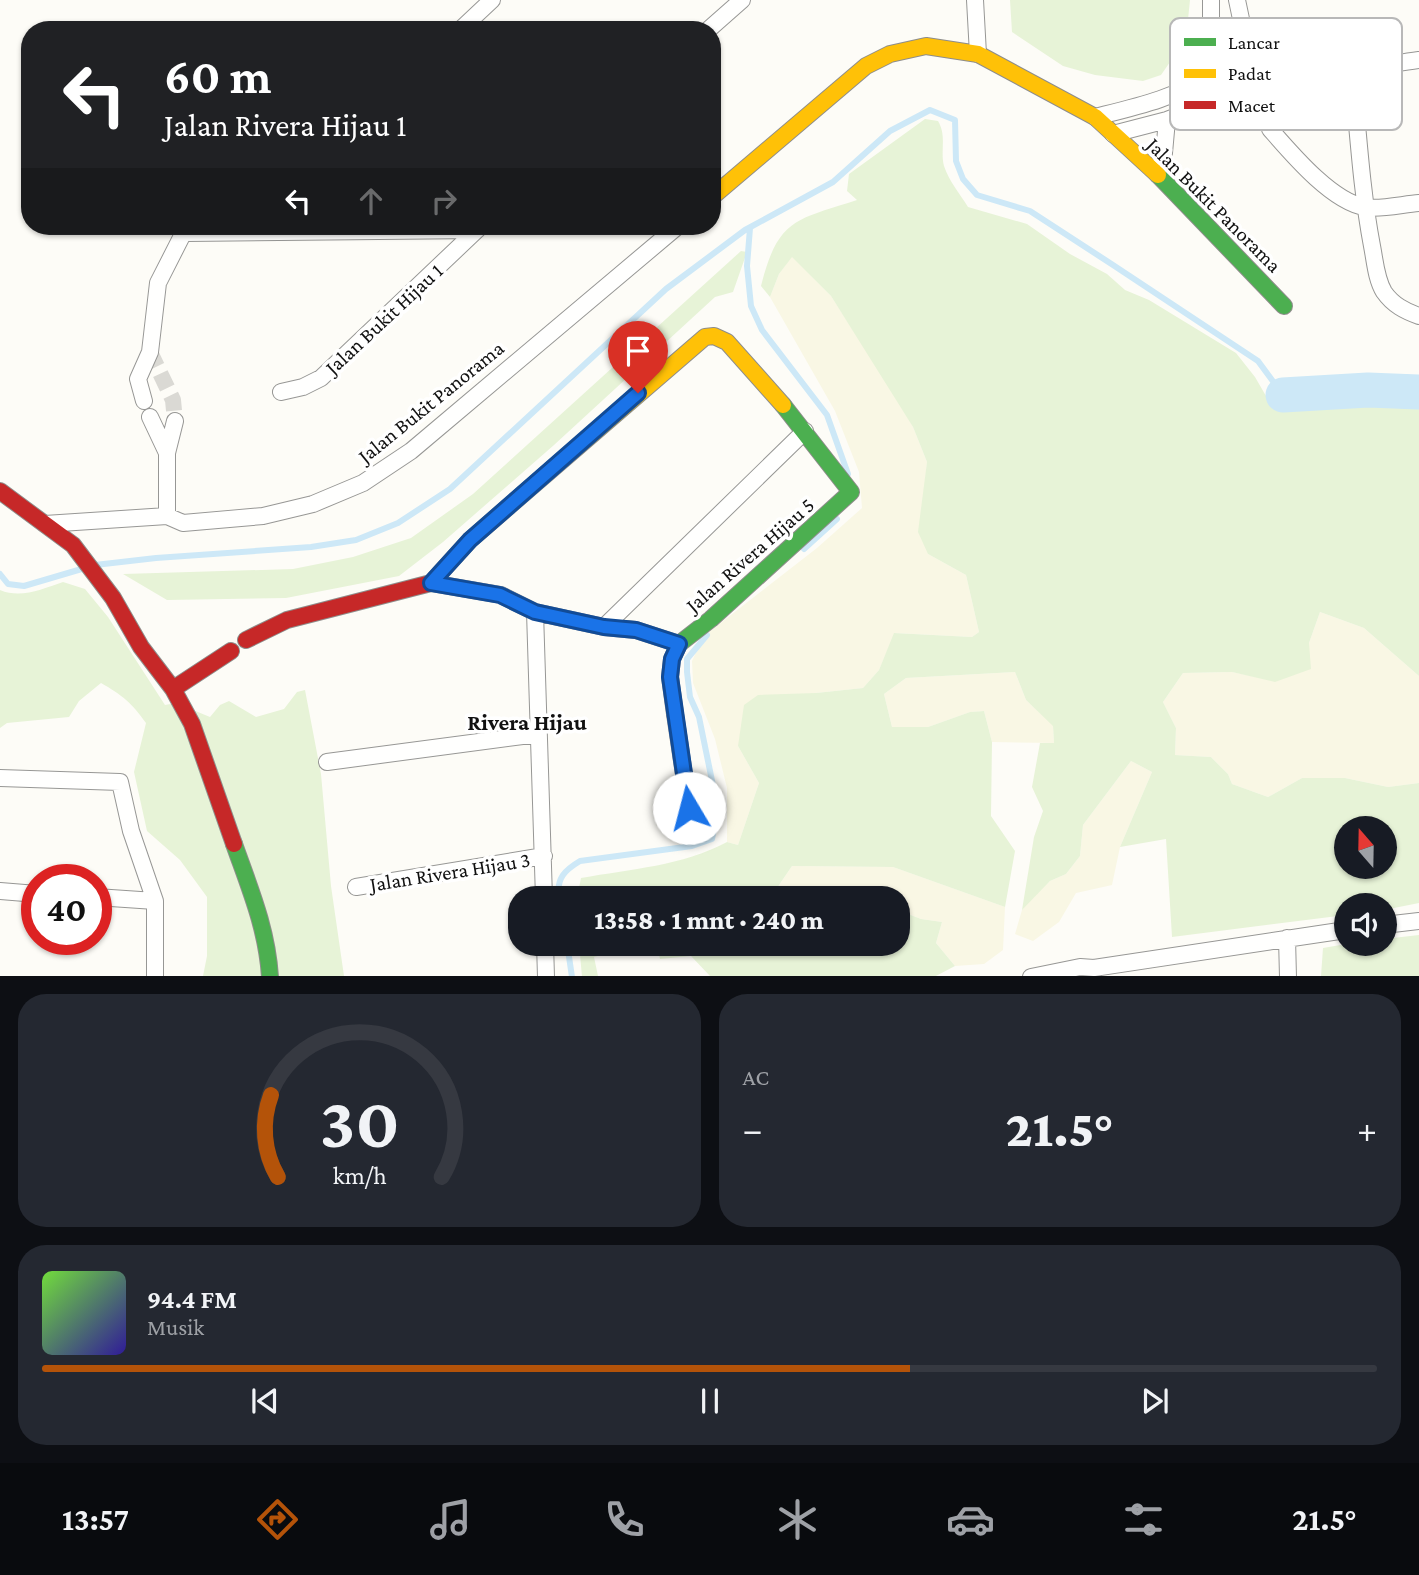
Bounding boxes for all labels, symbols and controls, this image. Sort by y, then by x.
legend [1170,18,1402,130]
text: Lancar [1228,32,1280,53]
icon: left [49,49,140,140]
text: 60 m [164,49,271,104]
text: Padat [1228,63,1272,84]
text: Macet [1228,95,1276,116]
text: Jalan Rivera Hijau 1 [164,107,407,143]
street label: Jalan Bukit Panorama [1140,131,1286,277]
icon: left [279,182,317,220]
icon: ahead [352,182,390,220]
icon: right [425,182,463,220]
street label: Jalan Bukit Hijau 1 [319,258,448,381]
pin [608,321,668,393]
icon: arrive [619,332,657,370]
street label: Jalan Bukit Panorama [352,336,509,469]
street label: Jalan Rivera Hijau 5 [679,493,819,619]
district label: Rivera Hijau [467,709,587,735]
position arrow [652,771,726,845]
north arrow [1334,816,1396,878]
map controls [1334,816,1397,956]
street label: Jalan Rivera Hijau 3 [366,847,532,897]
speed limit sign: 40 [21,864,112,955]
button: sound [1334,893,1397,956]
text: 13:58 · 1 mnt · 240 m [594,906,824,935]
text: AC [743,1064,769,1090]
text: 30 [319,1082,399,1163]
text: 21.5° [1006,1099,1114,1157]
text: − [743,1108,763,1150]
text: + [1357,1108,1377,1150]
text: km/h [332,1161,386,1188]
text: 94.4 FM [147,1285,237,1314]
text: Musik [147,1314,204,1340]
icon: previous [246,1382,284,1420]
icon: pause [691,1382,729,1420]
icon: next [1136,1382,1174,1420]
icon: directions [253,1495,302,1544]
icon: music [426,1495,475,1544]
icon: phone [600,1495,649,1544]
icon: climate [773,1495,822,1544]
icon: car [946,1495,995,1544]
icon: filters [1119,1495,1168,1544]
text: 13:57 [62,1501,129,1537]
text: 21.5° [1292,1501,1357,1537]

